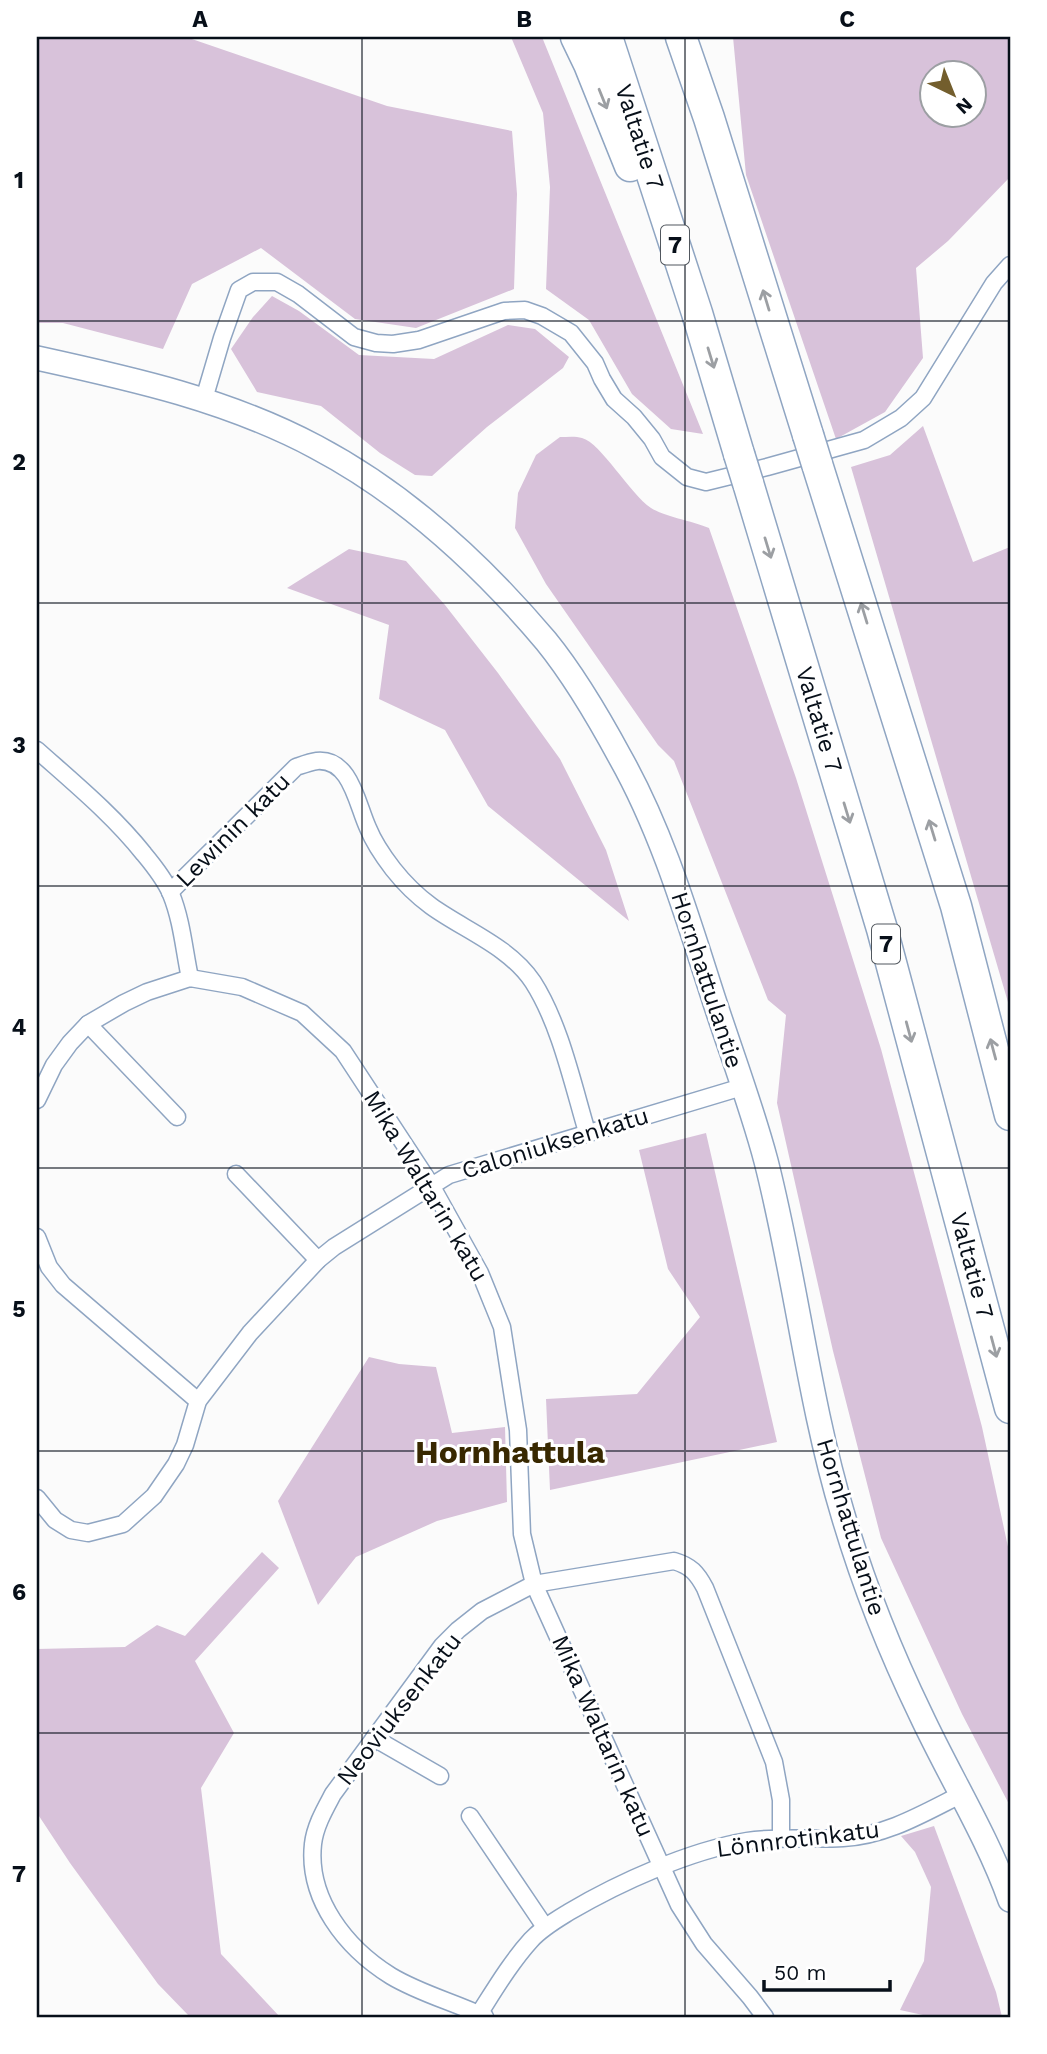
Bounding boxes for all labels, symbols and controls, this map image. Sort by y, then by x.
text: A [192,6,208,33]
text: B [516,6,532,33]
text: C [839,6,855,33]
north arrow [918,60,988,130]
street label: Valtatie 7 [609,81,670,193]
one-way arrow [598,88,611,110]
text: N [951,93,977,119]
text: 1 [14,167,24,194]
road number: 7 [661,226,689,264]
one-way arrow [759,289,772,311]
one-way arrow [705,347,718,369]
text: 2 [12,449,26,476]
one-way arrow [762,537,775,559]
one-way arrow [857,602,870,624]
street label: Valtatie 7 [790,663,848,776]
text: 3 [12,732,26,759]
street label: Lewinin katu [170,767,296,893]
one-way arrow [842,802,855,824]
one-way arrow [925,819,938,841]
street label: Hornhattulantie [665,888,749,1072]
road number: 7 [872,925,900,964]
text: 4 [12,1014,27,1041]
one-way arrow [904,1021,917,1043]
one-way arrow [986,1038,999,1061]
street label: Mika Waltarin katu [358,1086,494,1286]
street label: Caloniuksenkatu [458,1101,652,1185]
street label: Valtatie 7 [944,1209,999,1322]
text: 5 [12,1296,26,1323]
one-way arrow [988,1335,1001,1357]
district label: Hornhattula [415,1433,605,1471]
street label: Hornhattulantie [811,1435,891,1619]
text: 6 [12,1579,26,1606]
street label: Neoviuksenkatu [331,1627,467,1791]
street label: Mika Waltarin katu [546,1631,660,1841]
street label: Lönnrotinkatu [715,1815,881,1863]
text: 7 [12,1861,26,1888]
scale bar [764,1949,890,1993]
text: 50 m [774,1960,826,1985]

